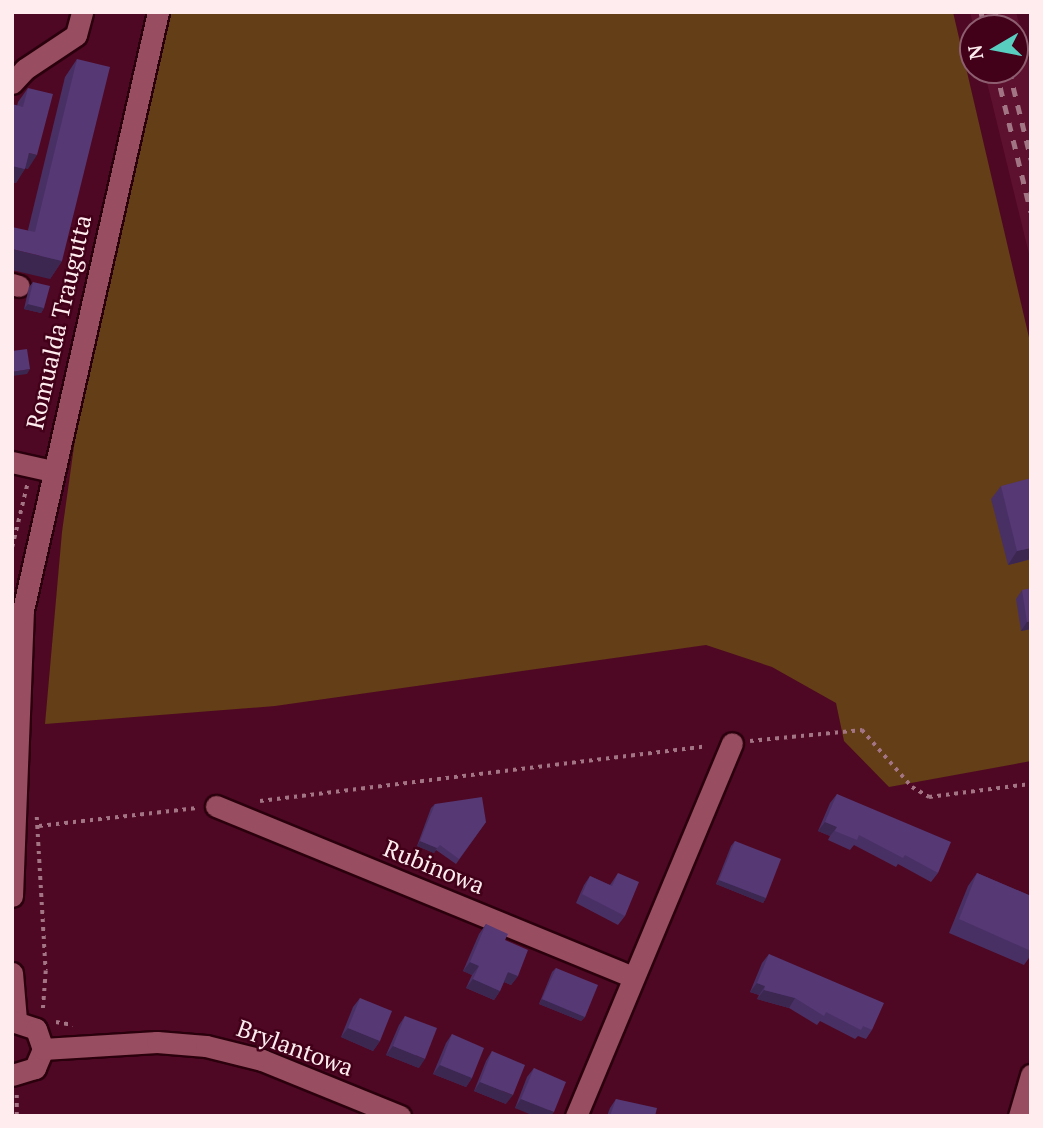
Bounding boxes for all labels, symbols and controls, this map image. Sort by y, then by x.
north arrow [959,14,1029,84]
text: N [961,43,988,62]
street label: Romualda Traugutta [20,212,98,432]
street label: Rubinowa [379,834,489,900]
street label: Brylantowa [233,1014,357,1082]

